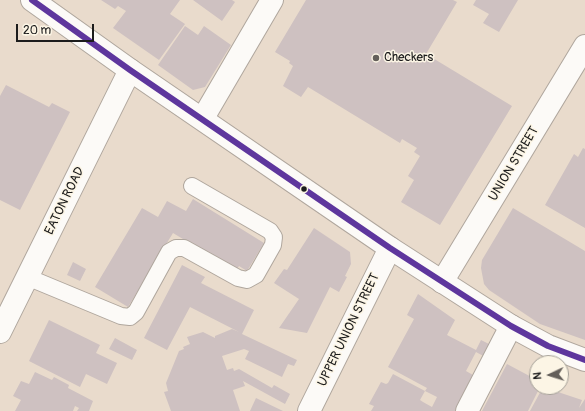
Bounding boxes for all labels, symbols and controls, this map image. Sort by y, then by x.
scale bar [18,16,96,42]
text: 20 m [23,23,51,38]
place label: Checkers [384,50,433,66]
marker: Checkers [371,53,381,63]
street label: UNION STREET [486,124,542,204]
street label: EATON ROAD [42,165,88,237]
unlabelled marker [299,184,309,194]
street label: UPPER UNION STREET [315,271,383,389]
north arrow [529,355,569,395]
text: N [531,372,544,380]

